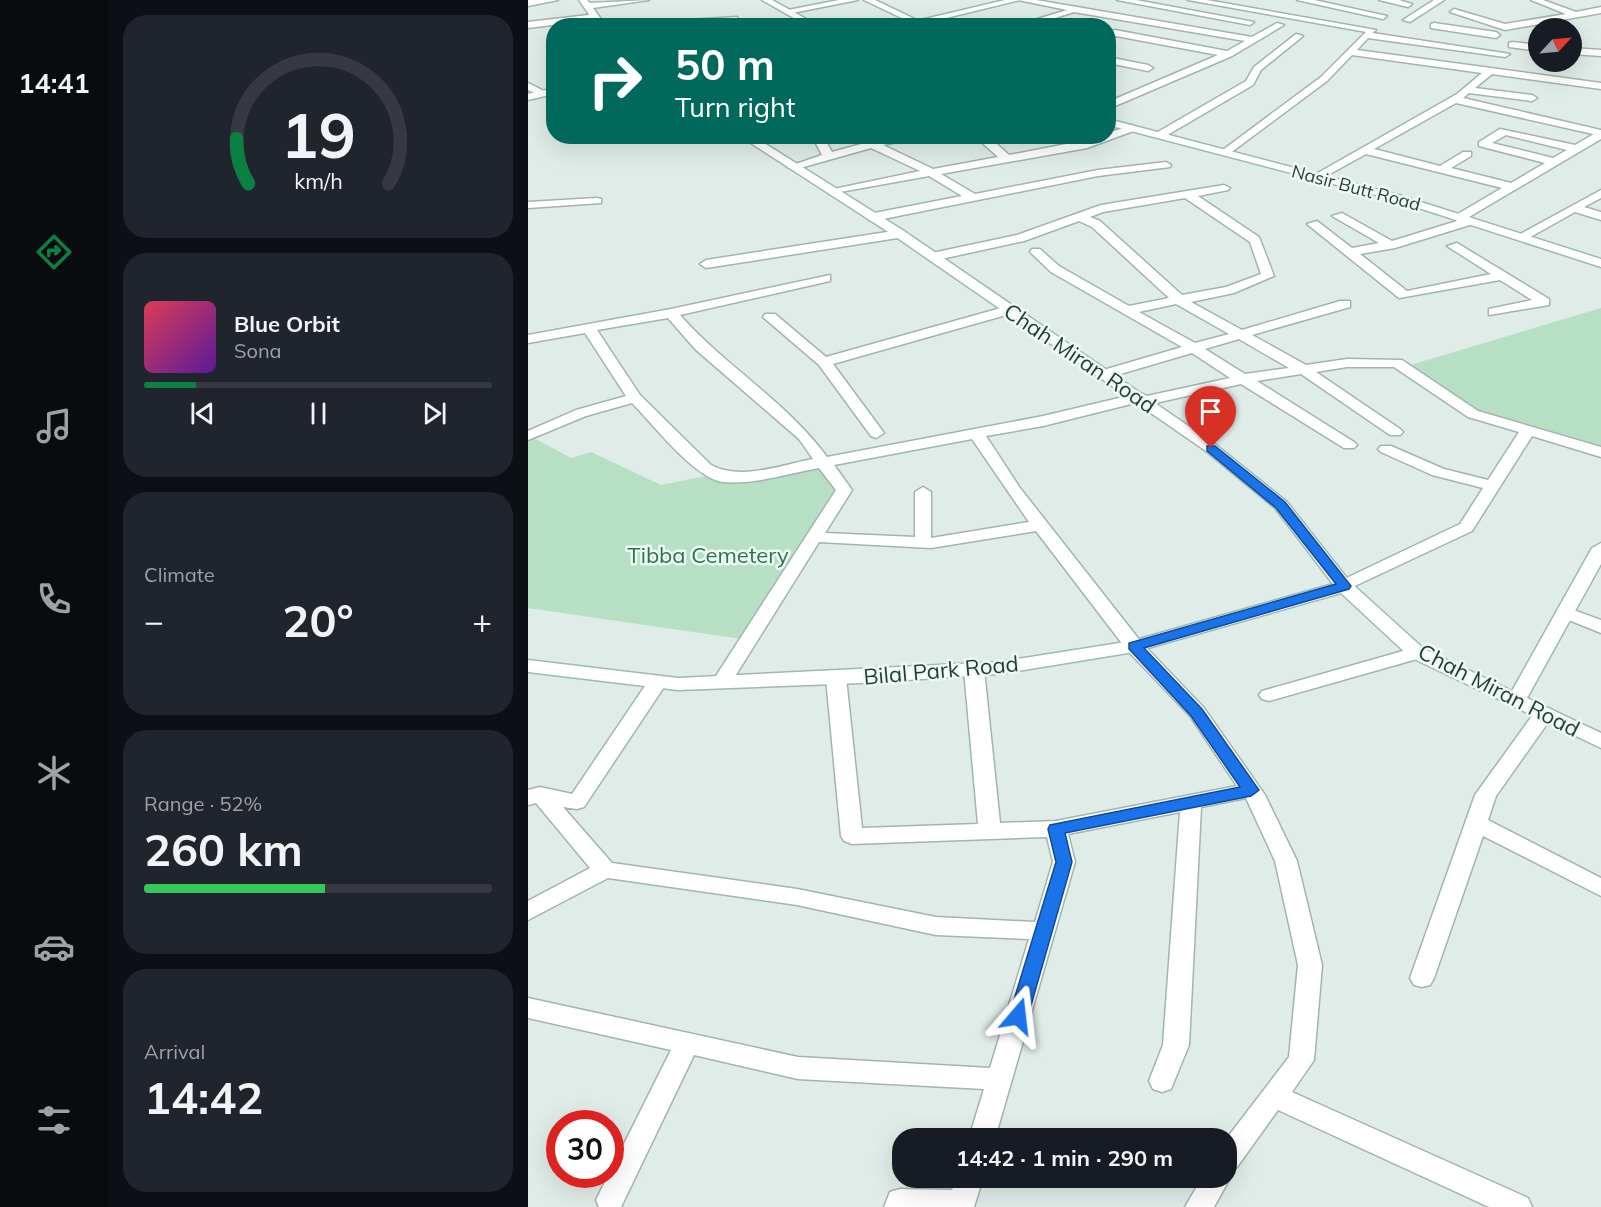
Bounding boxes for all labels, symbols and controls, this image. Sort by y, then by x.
north arrow [1528,18,1582,72]
map controls [1528,18,1582,72]
text: 50 m [675,38,775,91]
icon: right [576,42,654,120]
text: 14:41 [18,66,90,100]
text: Turn right [675,90,795,124]
text: 19 [281,95,355,174]
street label: Nasir Butt Road [1289,159,1423,216]
text: km/h [294,167,342,194]
icon: directions [33,231,75,273]
street label: Chah Miran Road [999,297,1161,419]
text: Blue Orbit [234,310,340,338]
text: Sona [234,338,282,363]
pin [1185,386,1236,448]
icon: arrive [1194,395,1227,428]
icon: previous [186,397,219,430]
icon: pause [302,397,335,430]
icon: next [418,397,451,430]
icon: music [33,405,75,447]
park label: Tibba Cemetery [627,541,789,569]
text: Climate [144,562,215,587]
icon: phone [33,578,75,620]
text: 20° [282,592,354,648]
text: − [144,600,164,641]
text: + [472,600,492,641]
street label: Chah Miran Road [1414,637,1584,743]
street label: Bilal Park Road [862,649,1020,691]
icon: climate [33,752,75,794]
text: Range · 52% [144,791,262,816]
text: 260 km [144,821,303,877]
icon: car [33,926,75,968]
position arrow [986,984,1050,1048]
text: Arrival [144,1039,205,1064]
text: 14:42 [144,1069,263,1125]
icon: filters [33,1099,75,1141]
speed limit sign: 30 [546,1110,624,1188]
text: 14:42 · 1 min · 290 m [956,1144,1173,1172]

